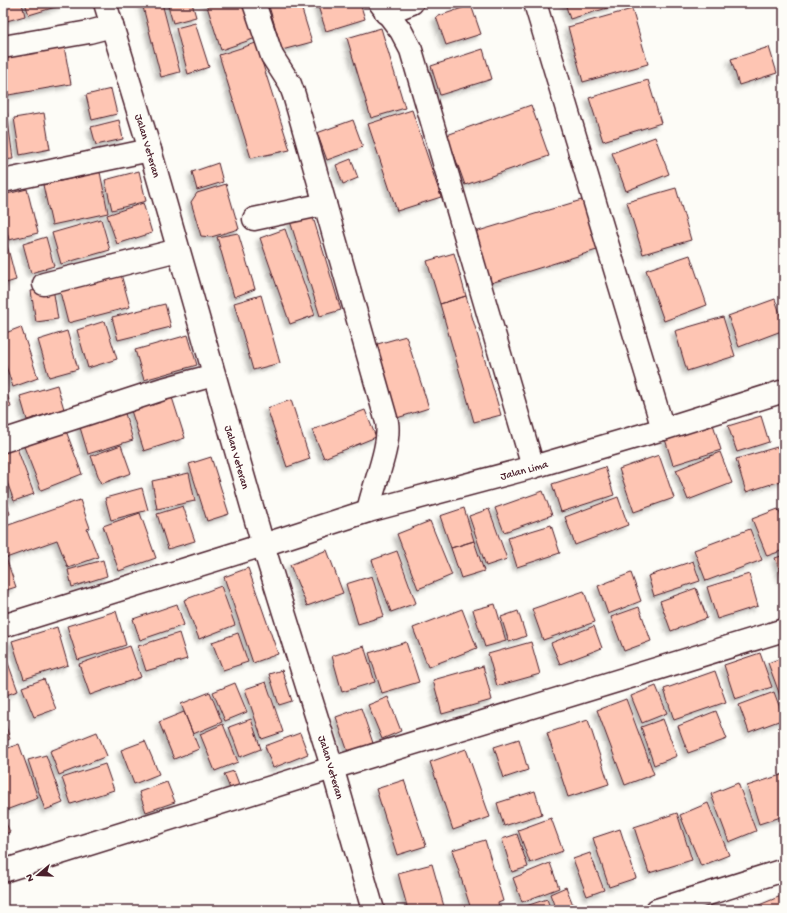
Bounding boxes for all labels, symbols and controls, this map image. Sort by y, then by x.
street label: Jalan Veteran [131,113,162,180]
street label: Jalan Veteran [221,424,251,491]
street label: Jalan Lima [499,459,550,483]
street label: Jalan Veteran [315,734,345,801]
north arrow [18,855,58,895]
text: N [24,872,37,883]

